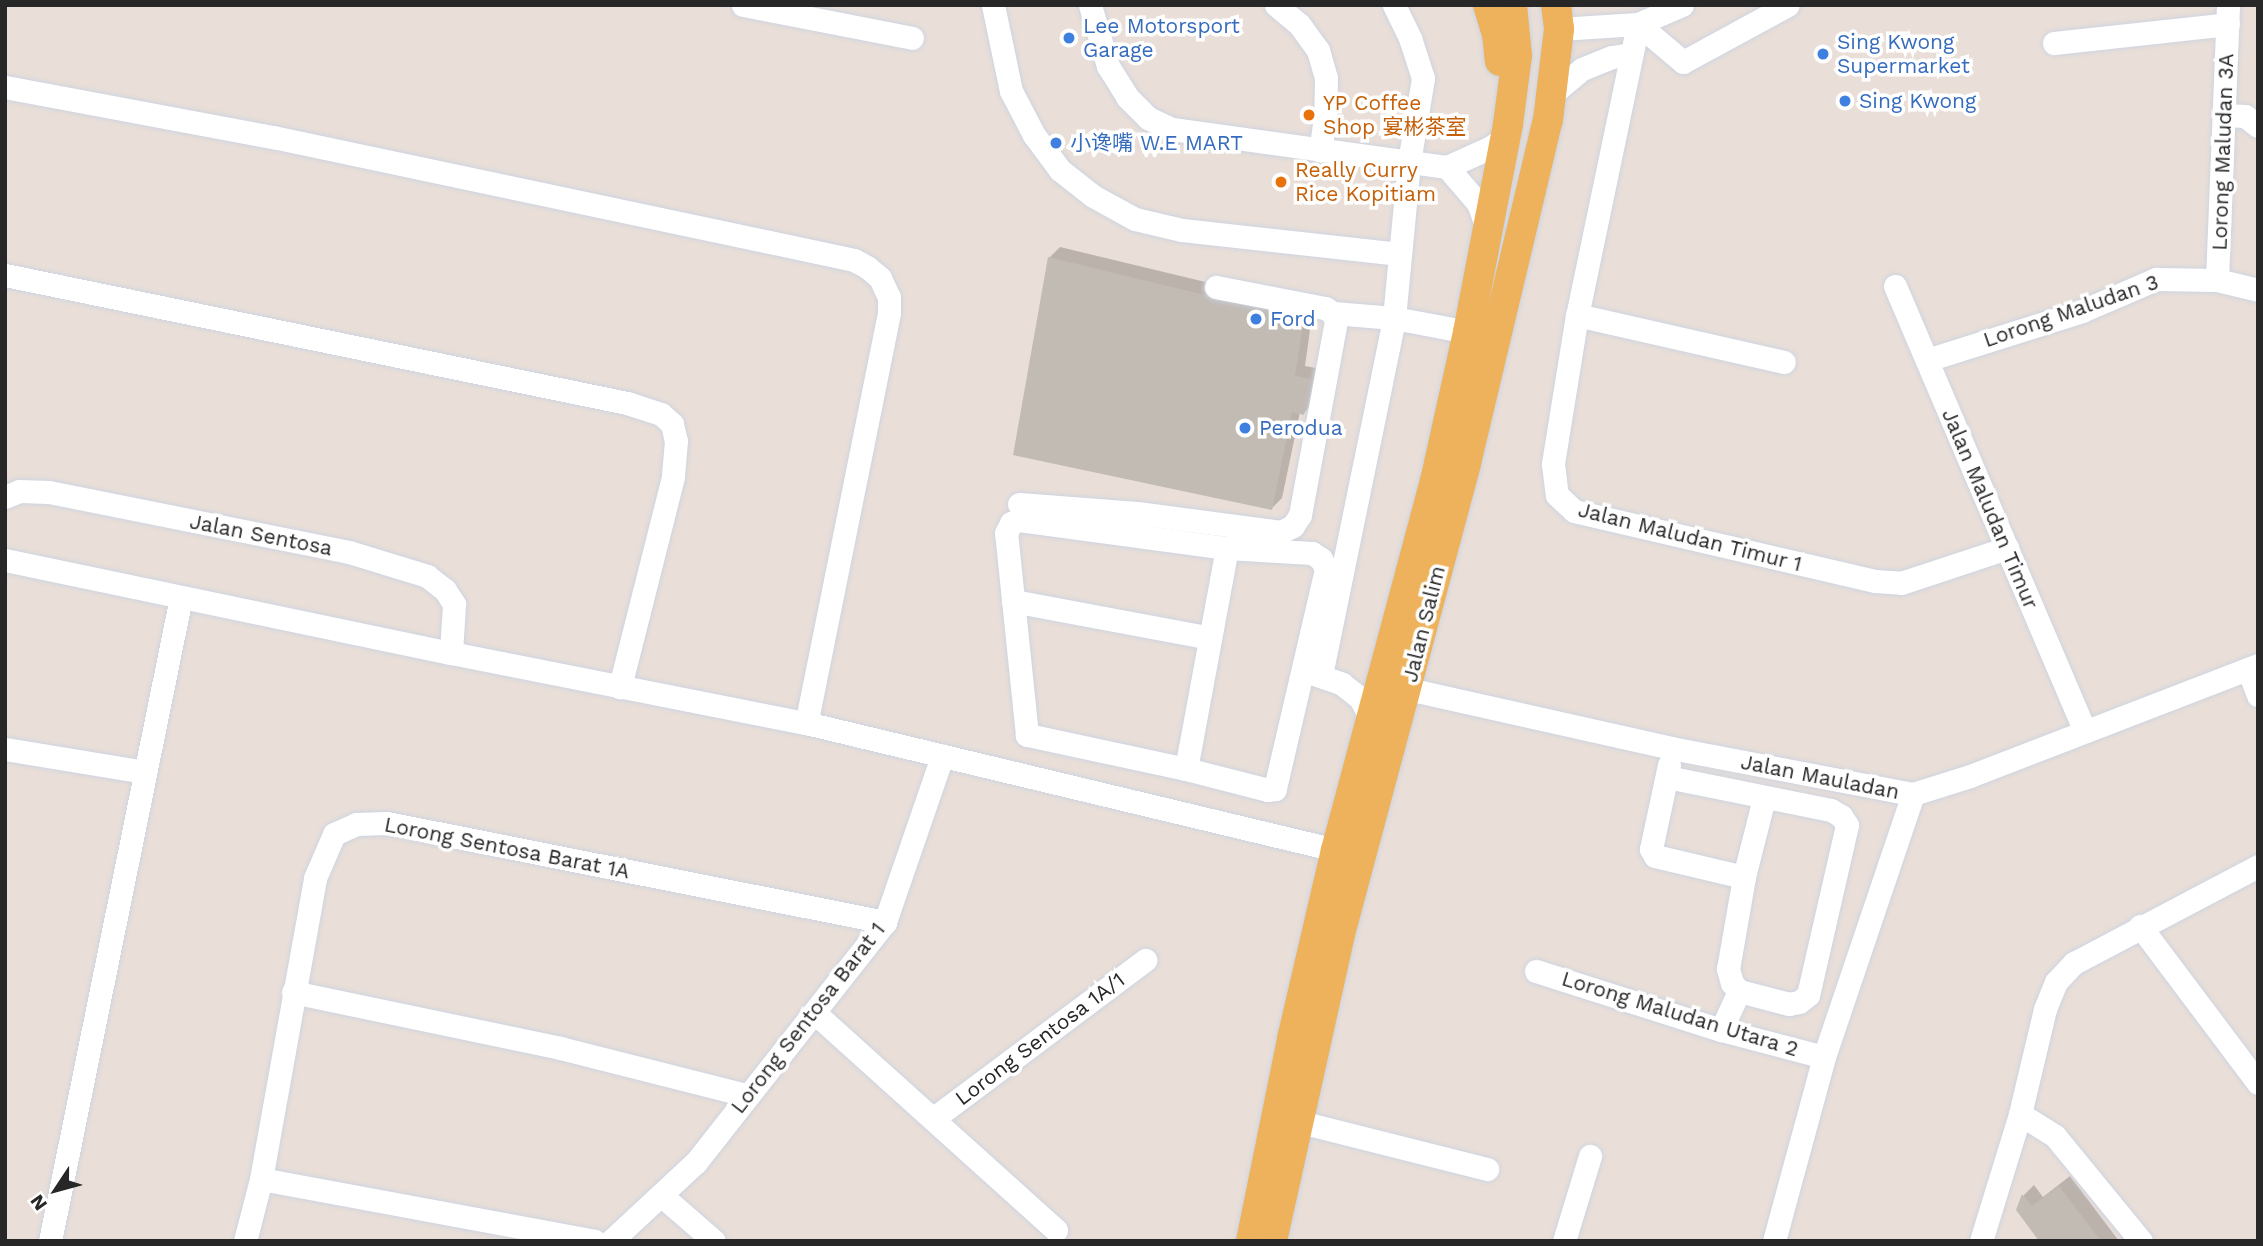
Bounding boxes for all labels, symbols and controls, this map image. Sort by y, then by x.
place label: Lee Motorsport Garage [1083,13,1240,63]
place label: Sing Kwong Supermarket [1837,29,1970,79]
marker: Lee Motorsport Garage [1061,30,1077,46]
marker: Sing Kwong Supermarket [1815,46,1831,62]
street label: Lorong Maludan 3A [2207,53,2239,251]
place label: Sing Kwong [1859,88,1976,114]
place label: YP Coffee Shop 宴彬茶室 [1323,90,1466,140]
marker: Sing Kwong [1837,93,1853,109]
marker: YP Coffee Shop 宴彬茶室 [1301,107,1317,123]
place label: 小谗嘴 W.E MART [1070,130,1243,156]
marker: 小谗嘴 W.E MART [1048,135,1064,151]
place label: Really Curry Rice Kopitiam [1295,157,1436,207]
marker: Really Curry Rice Kopitiam [1273,174,1289,190]
street label: Lorong Maludan 3 [1980,269,2162,353]
place label: Ford [1270,306,1316,332]
marker: Ford [1248,311,1264,327]
street label: Jalan Maludan Timur [1936,405,2044,613]
place label: Perodua [1259,415,1343,441]
marker: Perodua [1237,420,1253,436]
street label: Jalan Maludan Timur 1 [1575,497,1805,577]
street label: Jalan Sentosa [188,509,334,561]
street label: Jalan Salim [1397,563,1451,685]
street label: Jalan Mauladan [1739,749,1901,805]
street label: Lorong Sentosa Barat 1A [382,812,632,884]
street label: Lorong Sentosa Barat 1 [725,917,891,1119]
street label: Lorong Maludan Utara 2 [1558,966,1802,1062]
street label: Lorong Sentosa 1A/1 [950,967,1130,1111]
north arrow [21,1155,91,1225]
text: N [25,1190,52,1215]

